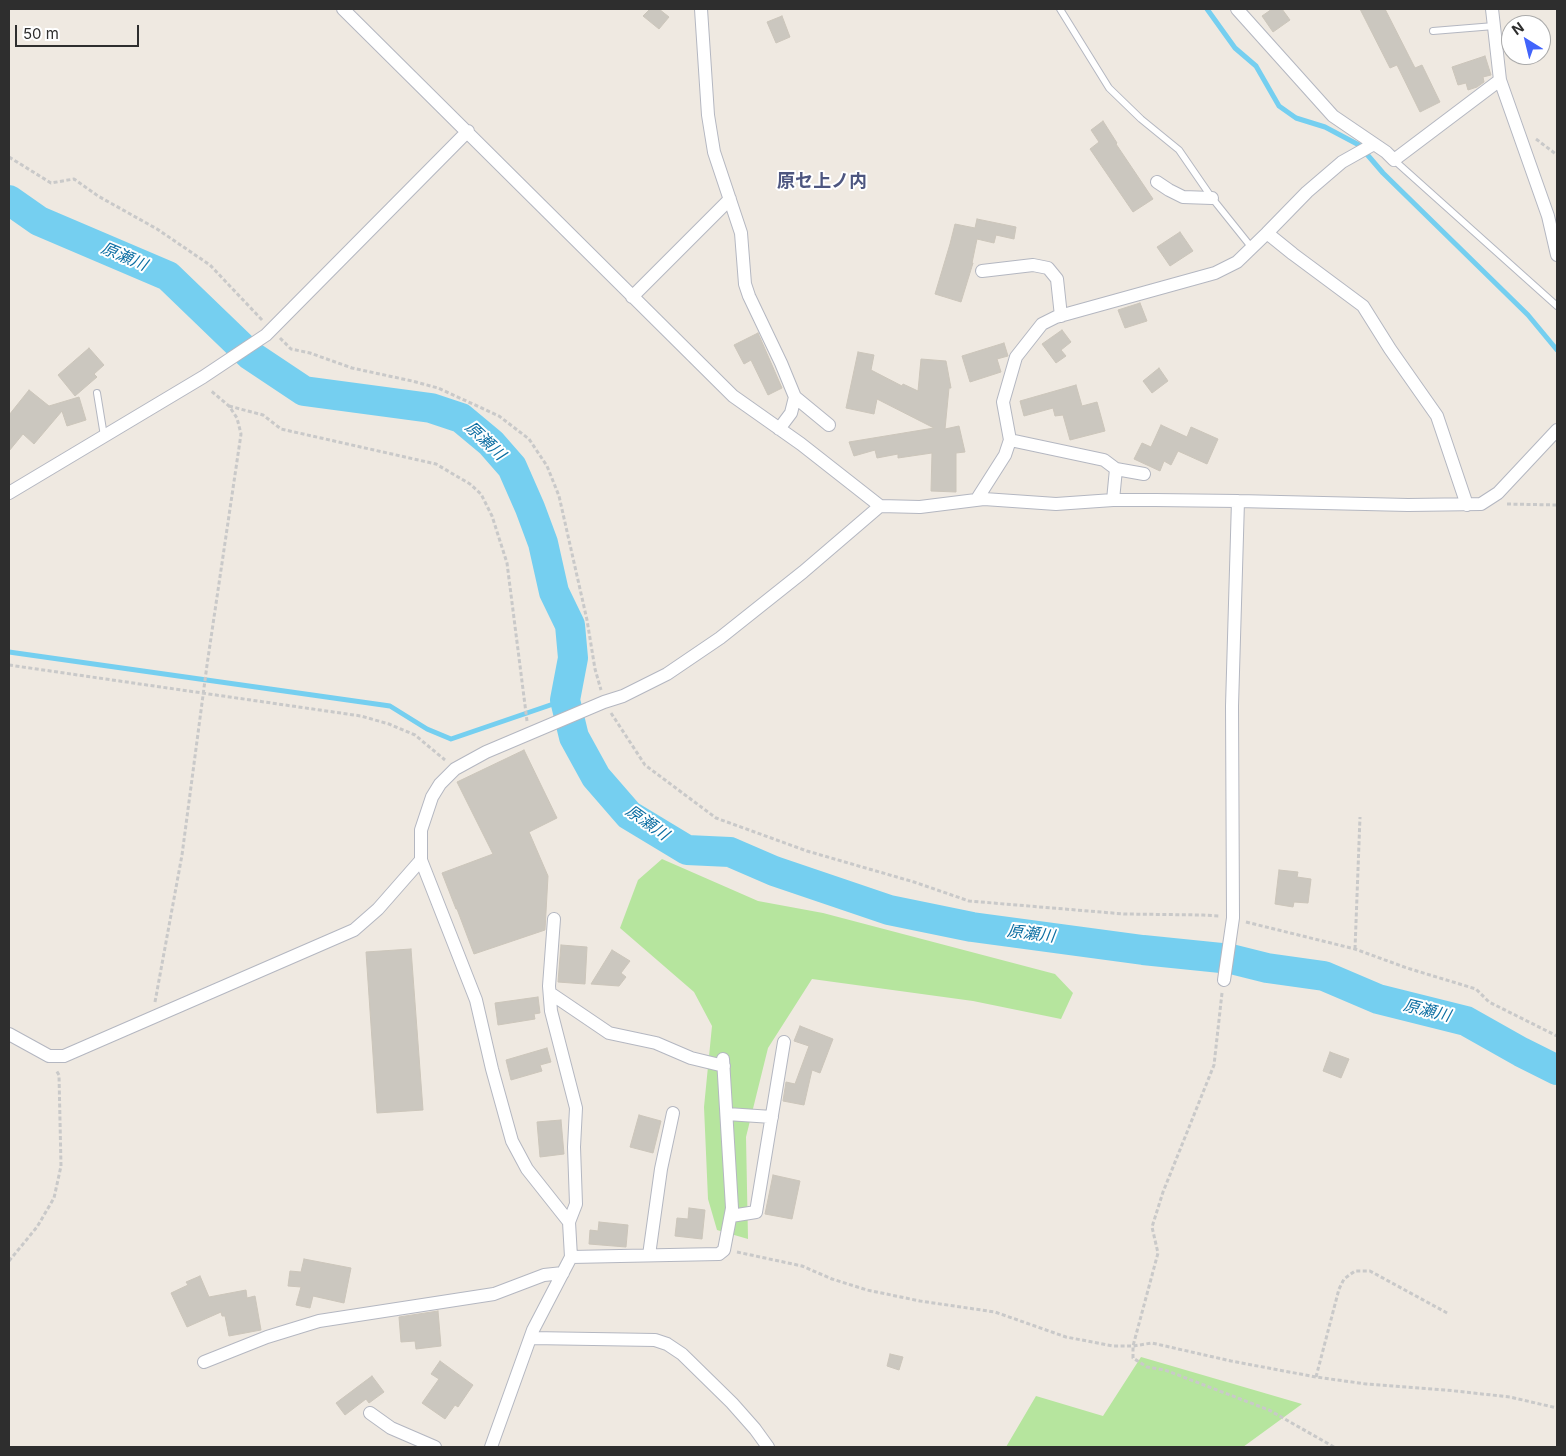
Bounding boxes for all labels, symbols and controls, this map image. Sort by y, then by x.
scale bar [18,15,141,47]
north arrow [1501,15,1551,65]
text: N [1508,18,1527,38]
text: 50 m [23,24,59,43]
district label: 原セ上ノ内 [777,171,867,193]
water label: 原瀬川 [98,239,150,275]
water label: 原瀬川 [461,418,509,464]
water label: 原瀬川 [622,801,672,845]
water label: 原瀬川 [1006,922,1056,946]
water label: 原瀬川 [1401,996,1453,1026]

